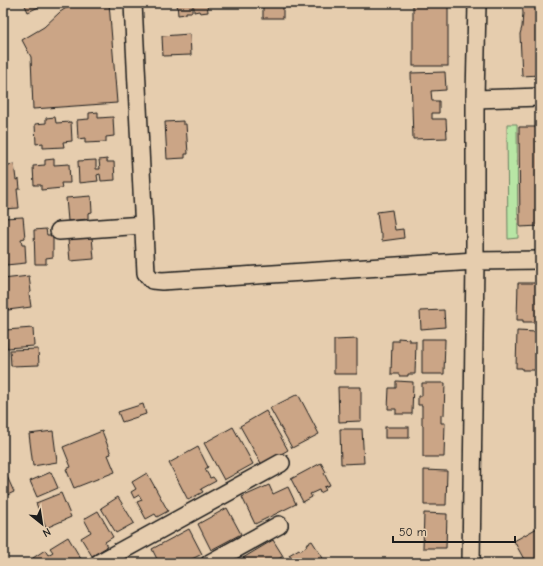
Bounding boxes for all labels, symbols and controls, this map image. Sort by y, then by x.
north arrow [22,504,62,544]
scale bar [393,518,515,544]
text: N [40,525,53,540]
text: 50 m [399,525,427,539]

